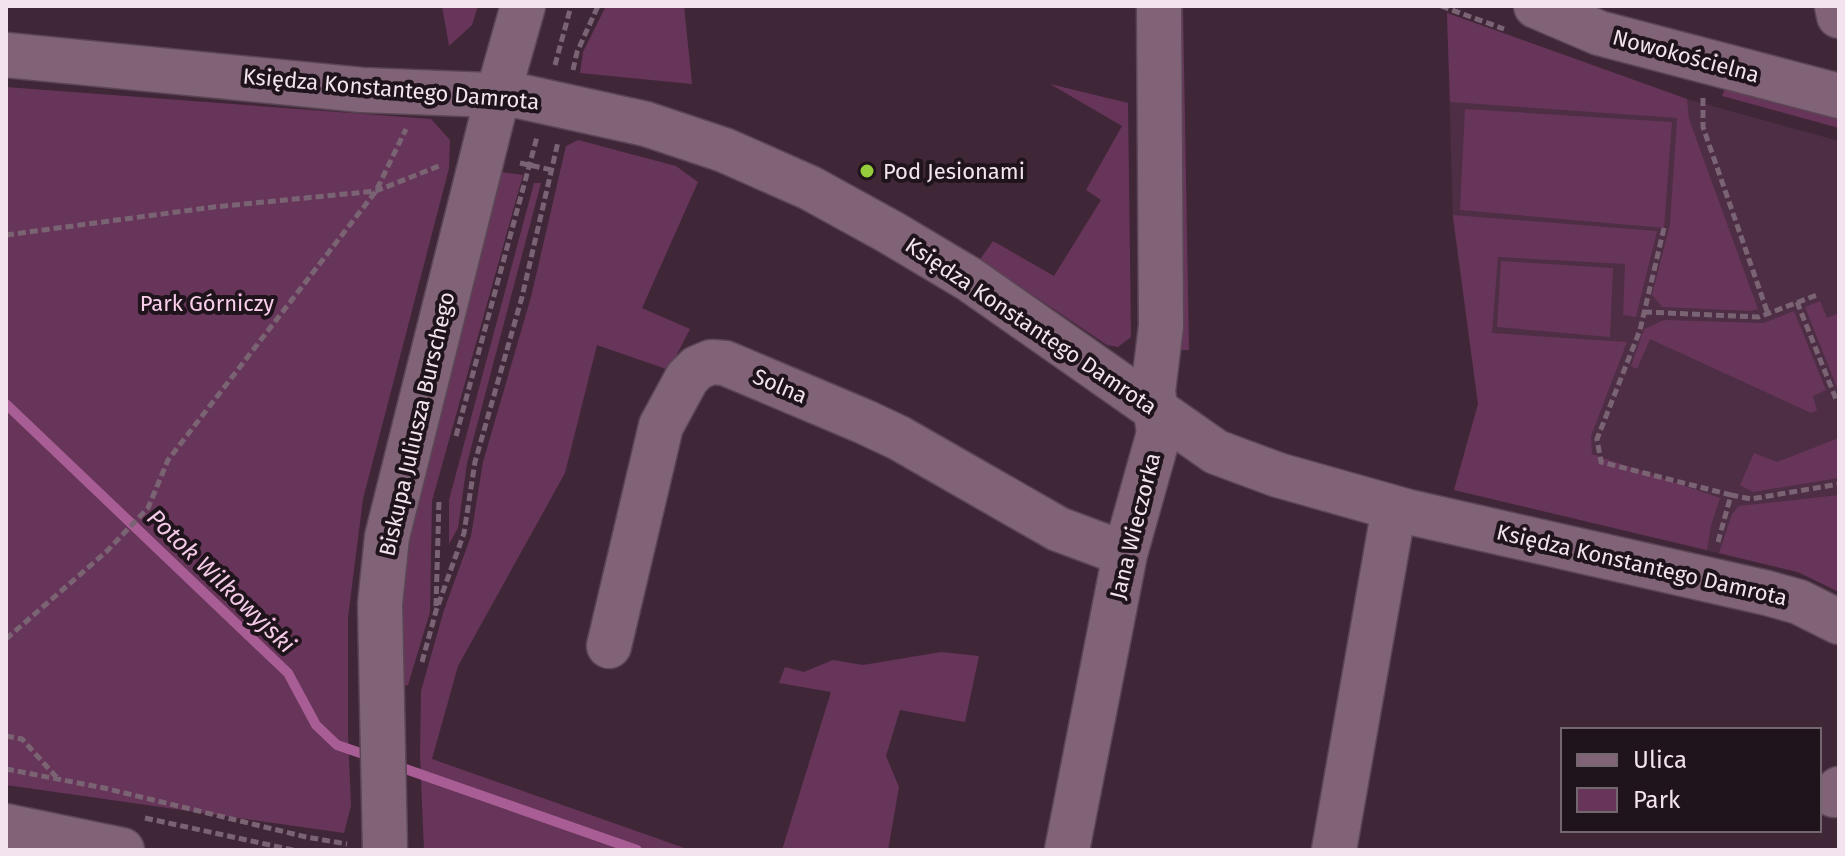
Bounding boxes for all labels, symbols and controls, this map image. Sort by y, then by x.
street label: Nowokościelna [1610,23,1762,89]
street label: Księdza Konstantego Damrota [242,63,540,115]
place label: Pod Jesionami [883,158,1025,185]
marker: Pod Jesionami [858,162,876,180]
street label: Księdza Konstantego Damrota [900,232,1162,420]
street label: Biskupa Juliusza Burschego [373,289,461,559]
park label: Park Górniczy [140,290,274,317]
street label: Solna [749,363,811,409]
street label: Jana Wieczorka [1104,450,1166,602]
water label: Potok Wilkowyjski [141,503,301,659]
street label: Księdza Konstantego Damrota [1494,518,1790,612]
legend [1561,728,1821,832]
text: Ulica [1633,746,1687,774]
text: Park [1633,786,1681,814]

